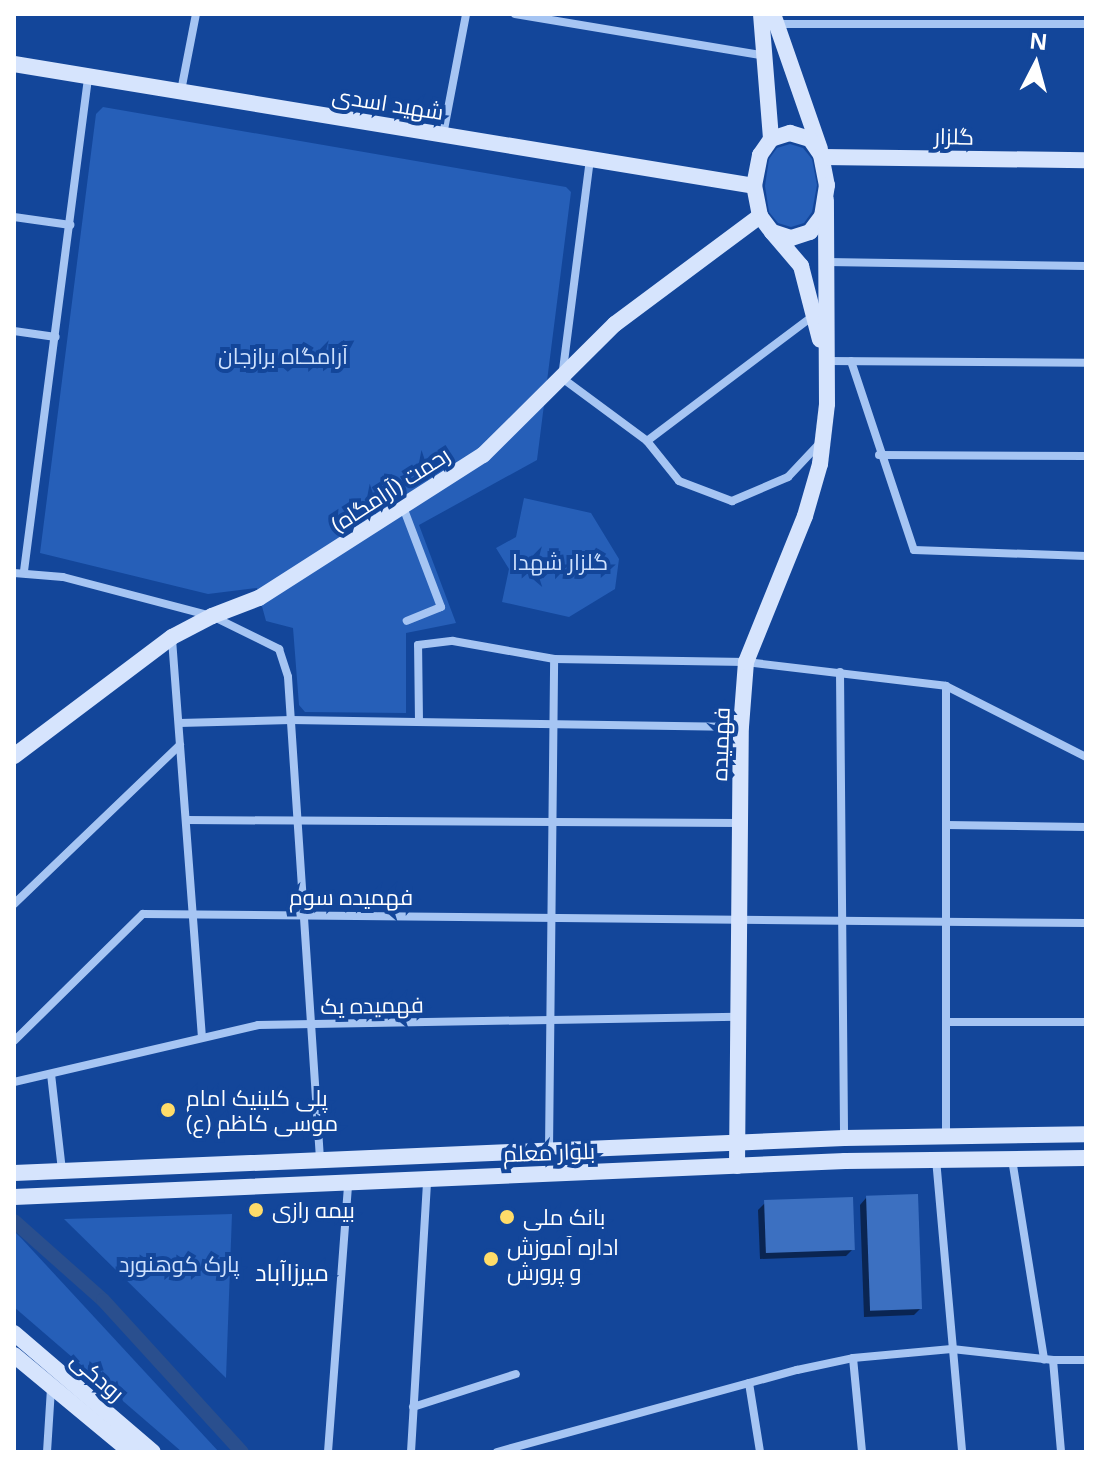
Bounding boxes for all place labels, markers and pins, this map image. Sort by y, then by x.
place label: پلی کلینیک امام موسی کاظم (ع) [186,1084,338,1136]
marker: پلی کلینیک امام موسی کاظم (ع) [157,1099,179,1121]
place label: بیمه رازی [272,1197,355,1223]
marker: بیمه رازی [247,1201,265,1219]
place label: بانک ملی [523,1204,605,1230]
marker: بانک ملی [498,1208,516,1226]
place label: اداره آموزش و پرورش [507,1233,619,1284]
marker: اداره آموزش و پرورش [482,1250,500,1268]

